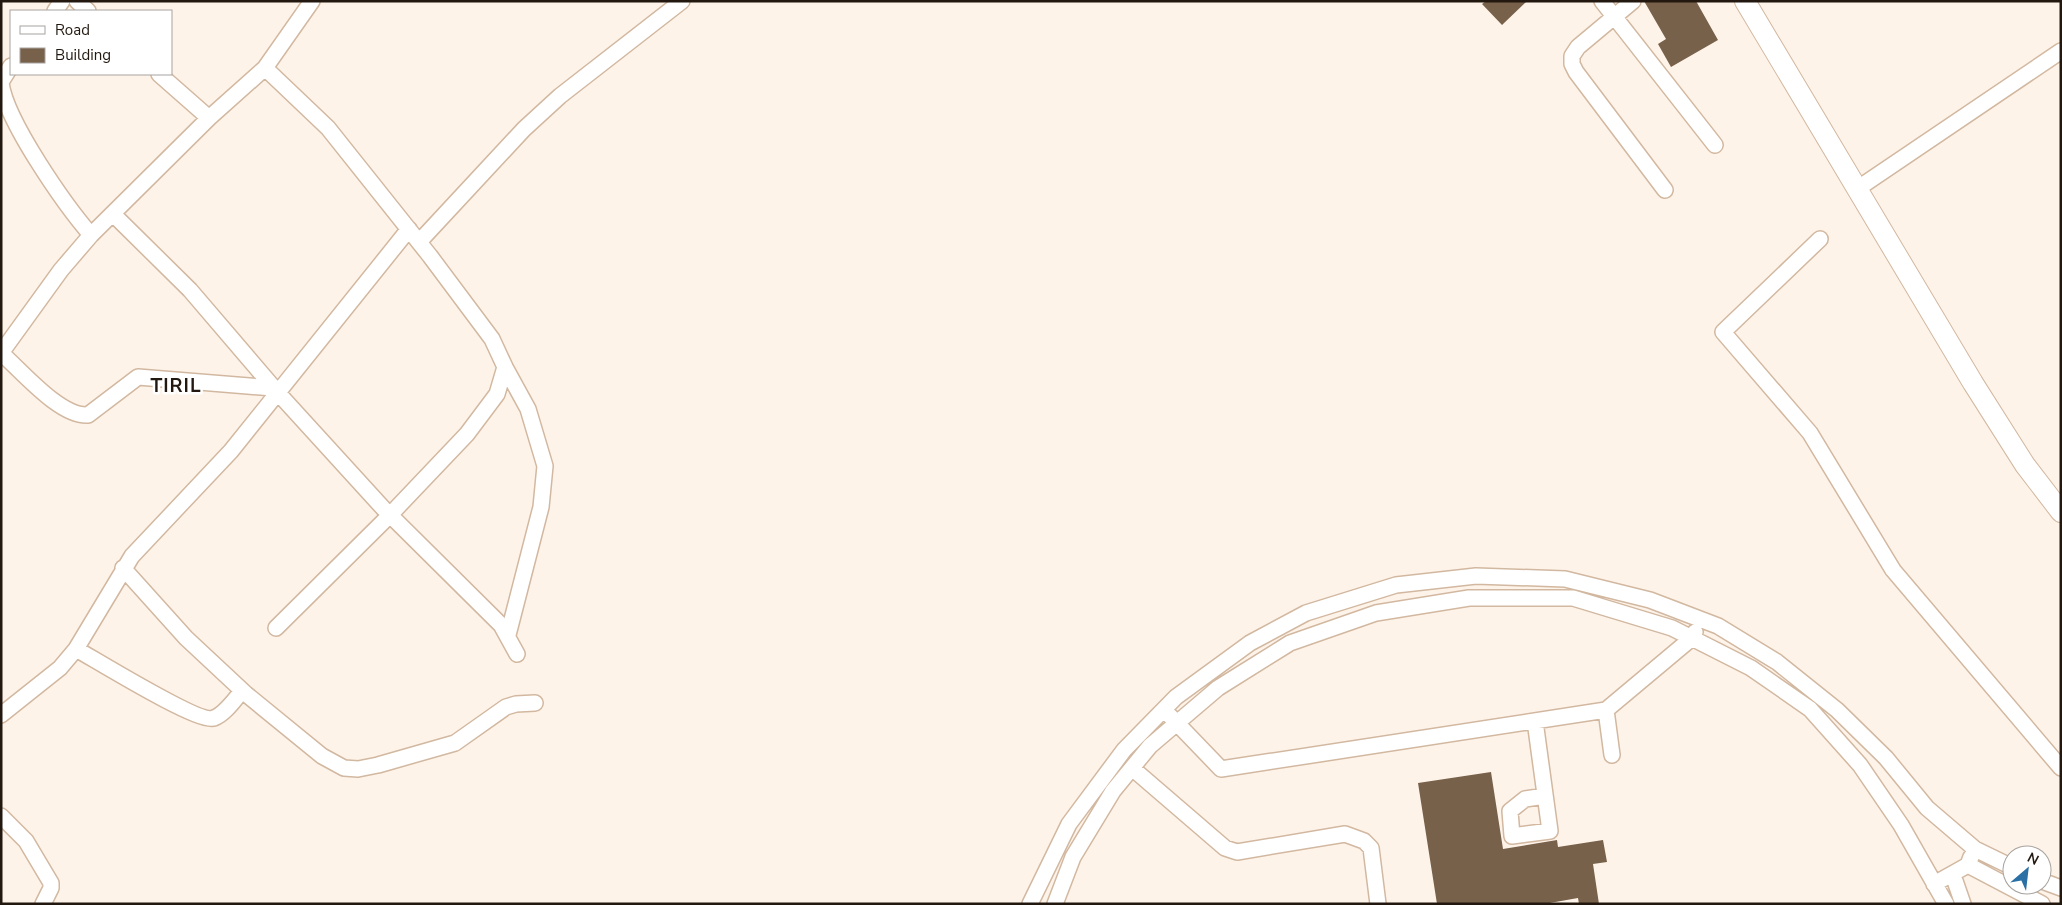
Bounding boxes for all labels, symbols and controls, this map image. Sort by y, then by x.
legend [10,10,172,75]
text: Road [55,20,90,40]
text: Building [55,45,111,65]
district label: TIRIL [150,373,202,399]
north arrow [2002,845,2052,895]
text: N [2024,848,2042,870]

